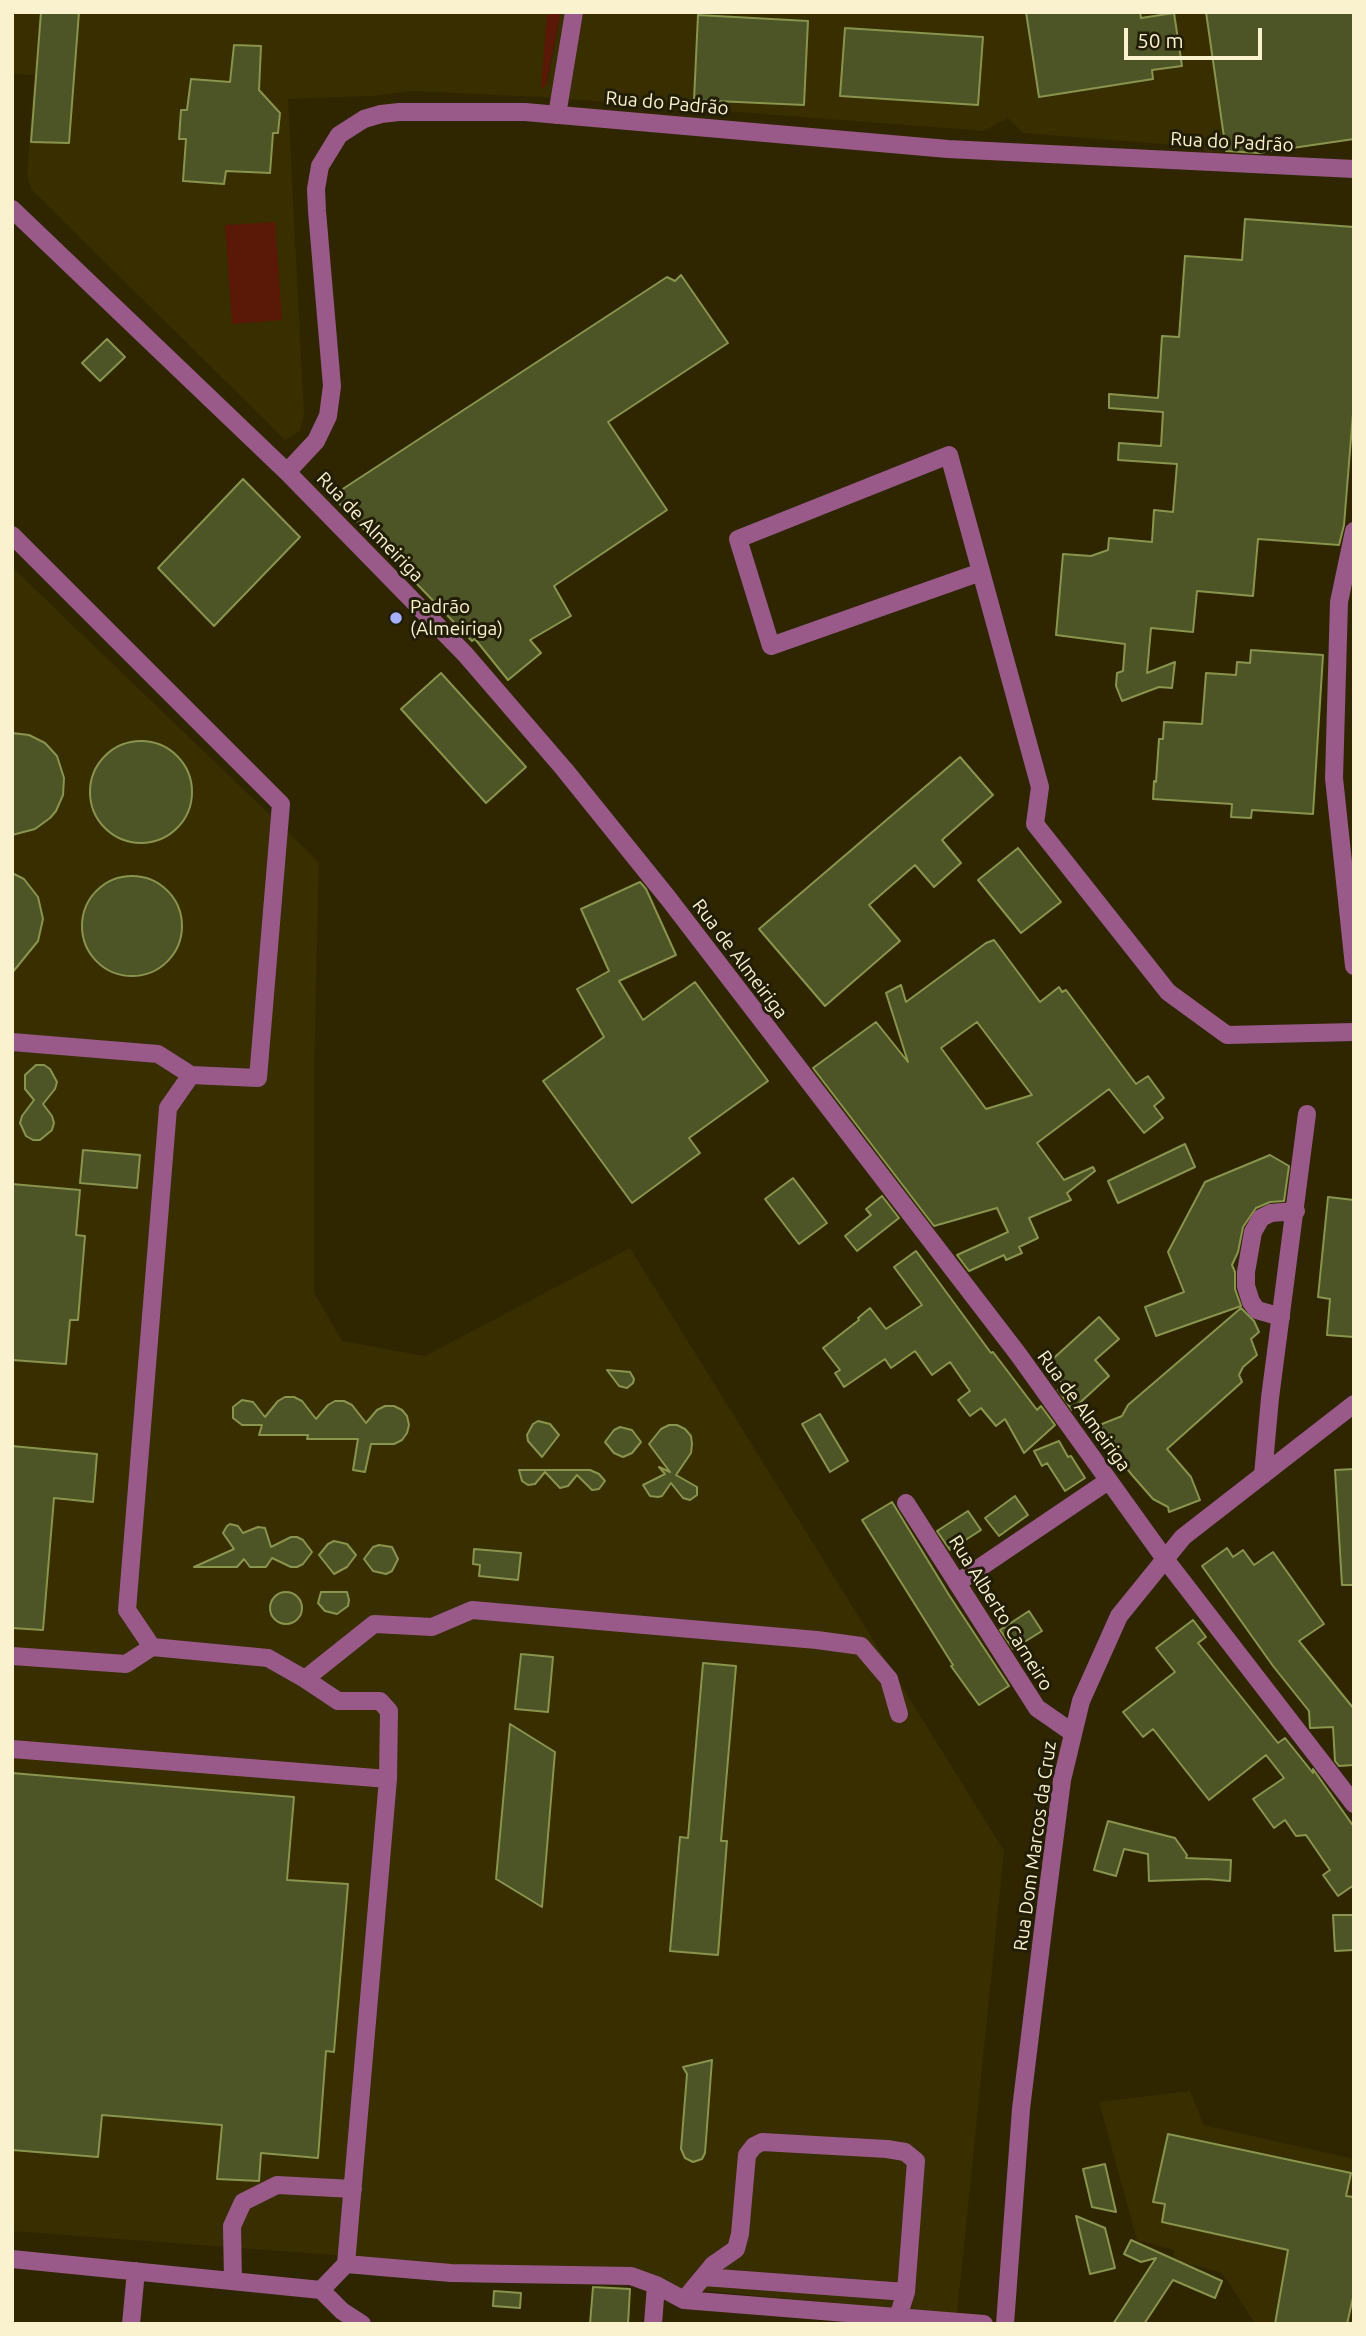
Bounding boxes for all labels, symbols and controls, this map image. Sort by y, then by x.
scale bar [1128,14,1266,58]
text: 50 m [1137,28,1184,52]
street label: Rua do Padrão [604,86,730,120]
street label: Rua do Padrão [1170,127,1294,157]
street label: Rua de Almeiriga [312,467,428,587]
place label: Padrão (Almeiriga) [410,596,503,640]
marker: Padrão (Almeiriga) [388,610,404,626]
street label: Rua de Almeiriga [688,895,792,1023]
street label: Rua de Almeiriga [1032,1346,1136,1476]
street label: Rua Alberto Carneiro [944,1531,1058,1695]
street label: Rua Dom Marcos da Cruz [1009,1740,1061,1952]

